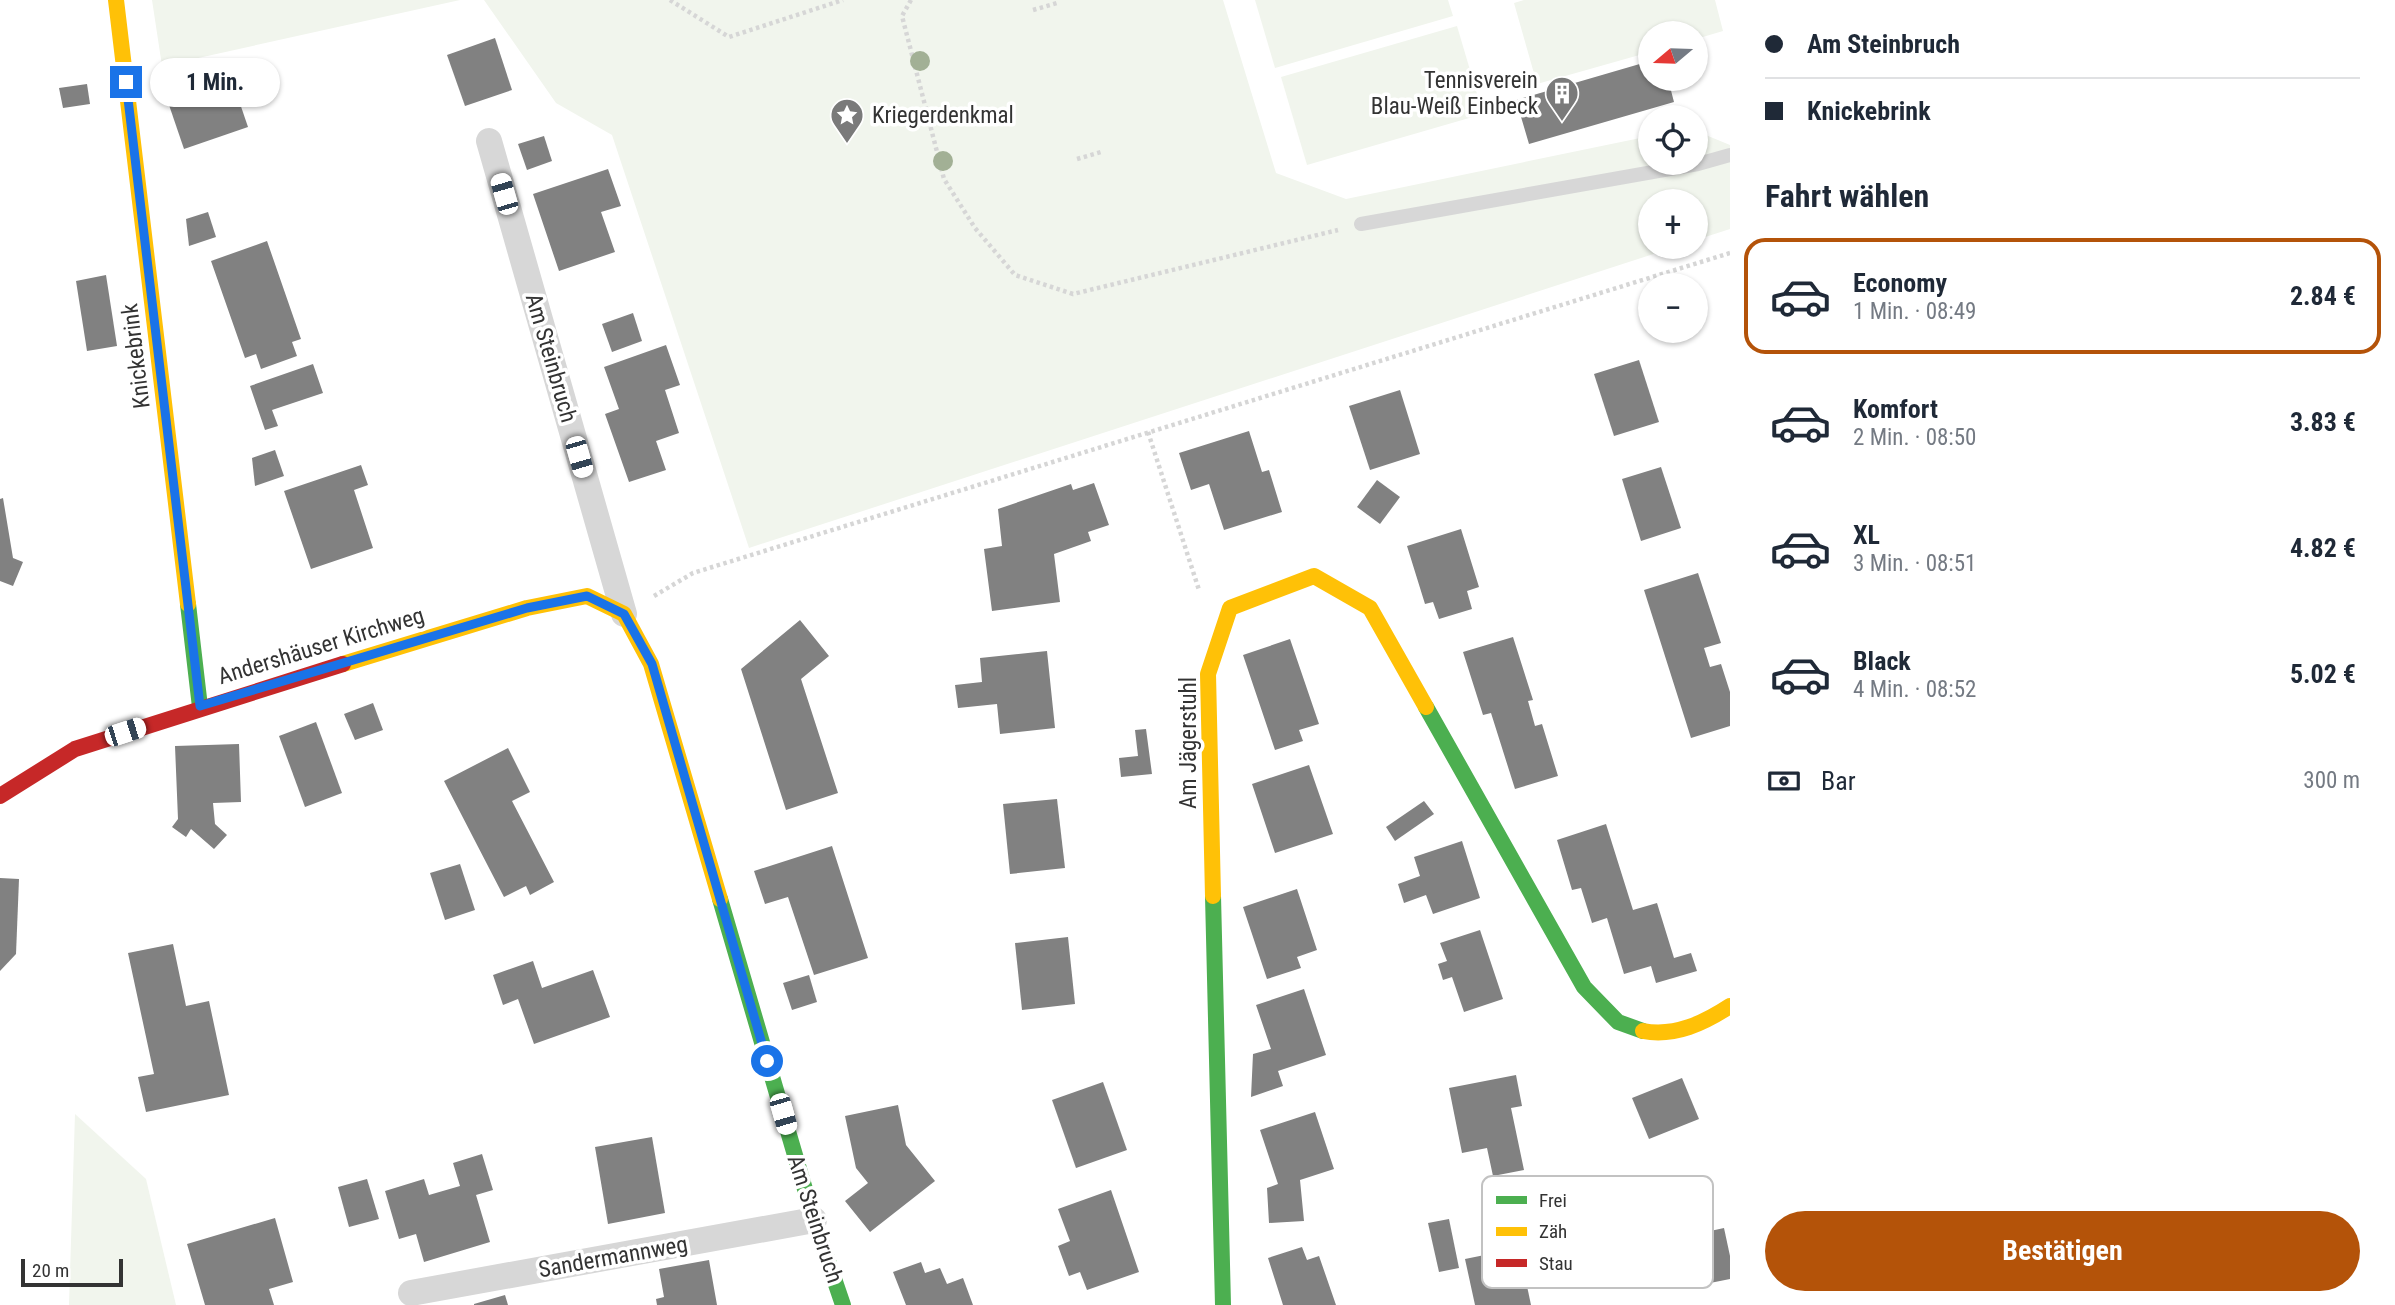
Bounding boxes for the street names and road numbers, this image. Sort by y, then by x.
street label: Am Steinbruch [520,290,582,426]
street label: Knickebrink [116,301,156,410]
street label: Andershäuser Kirchweg [215,602,427,690]
street label: Am Jägerstuhl [1175,677,1202,809]
street label: Am Steinbruch [782,1152,848,1286]
street label: Sandermannweg [536,1231,690,1283]

